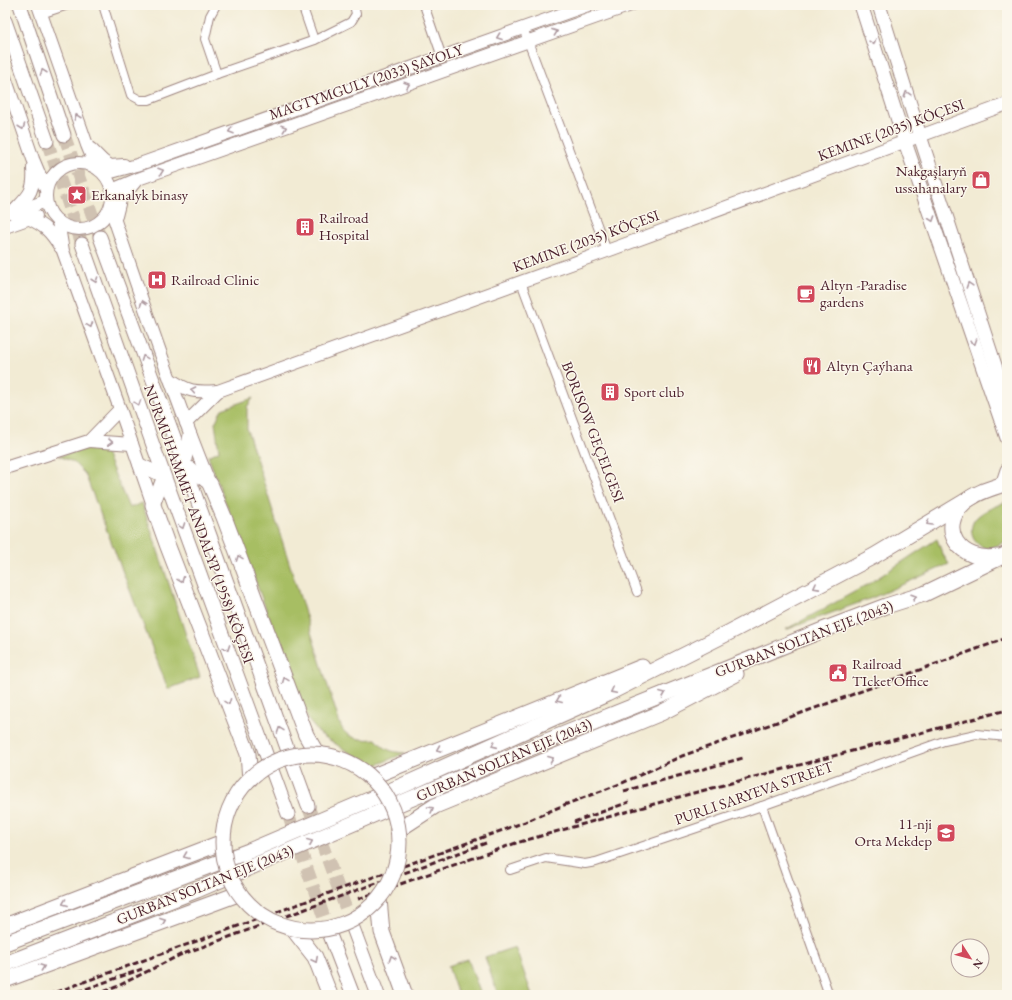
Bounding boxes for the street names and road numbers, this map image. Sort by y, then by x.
street label: MAGTYMGULY (2033) ŞAÝOLY [266,39,467,124]
street label: KEMINE (2035) KÖÇESI [815,94,967,165]
street label: KEMINE (2035) KÖÇESI [510,205,662,276]
street label: BORISOW GEÇELGESI [558,359,629,505]
street label: NURMUHAMMET ANDALYP (1958) KÖÇESI [140,382,259,666]
street label: GURBAN SOLTAN EJE (2043) [712,596,896,681]
street label: GURBAN SOLTAN EJE (2043) [413,714,595,805]
street label: PURLI SARYEVA STREET [672,756,837,829]
street label: GURBAN SOLTAN EJE (2043) [113,840,296,929]

